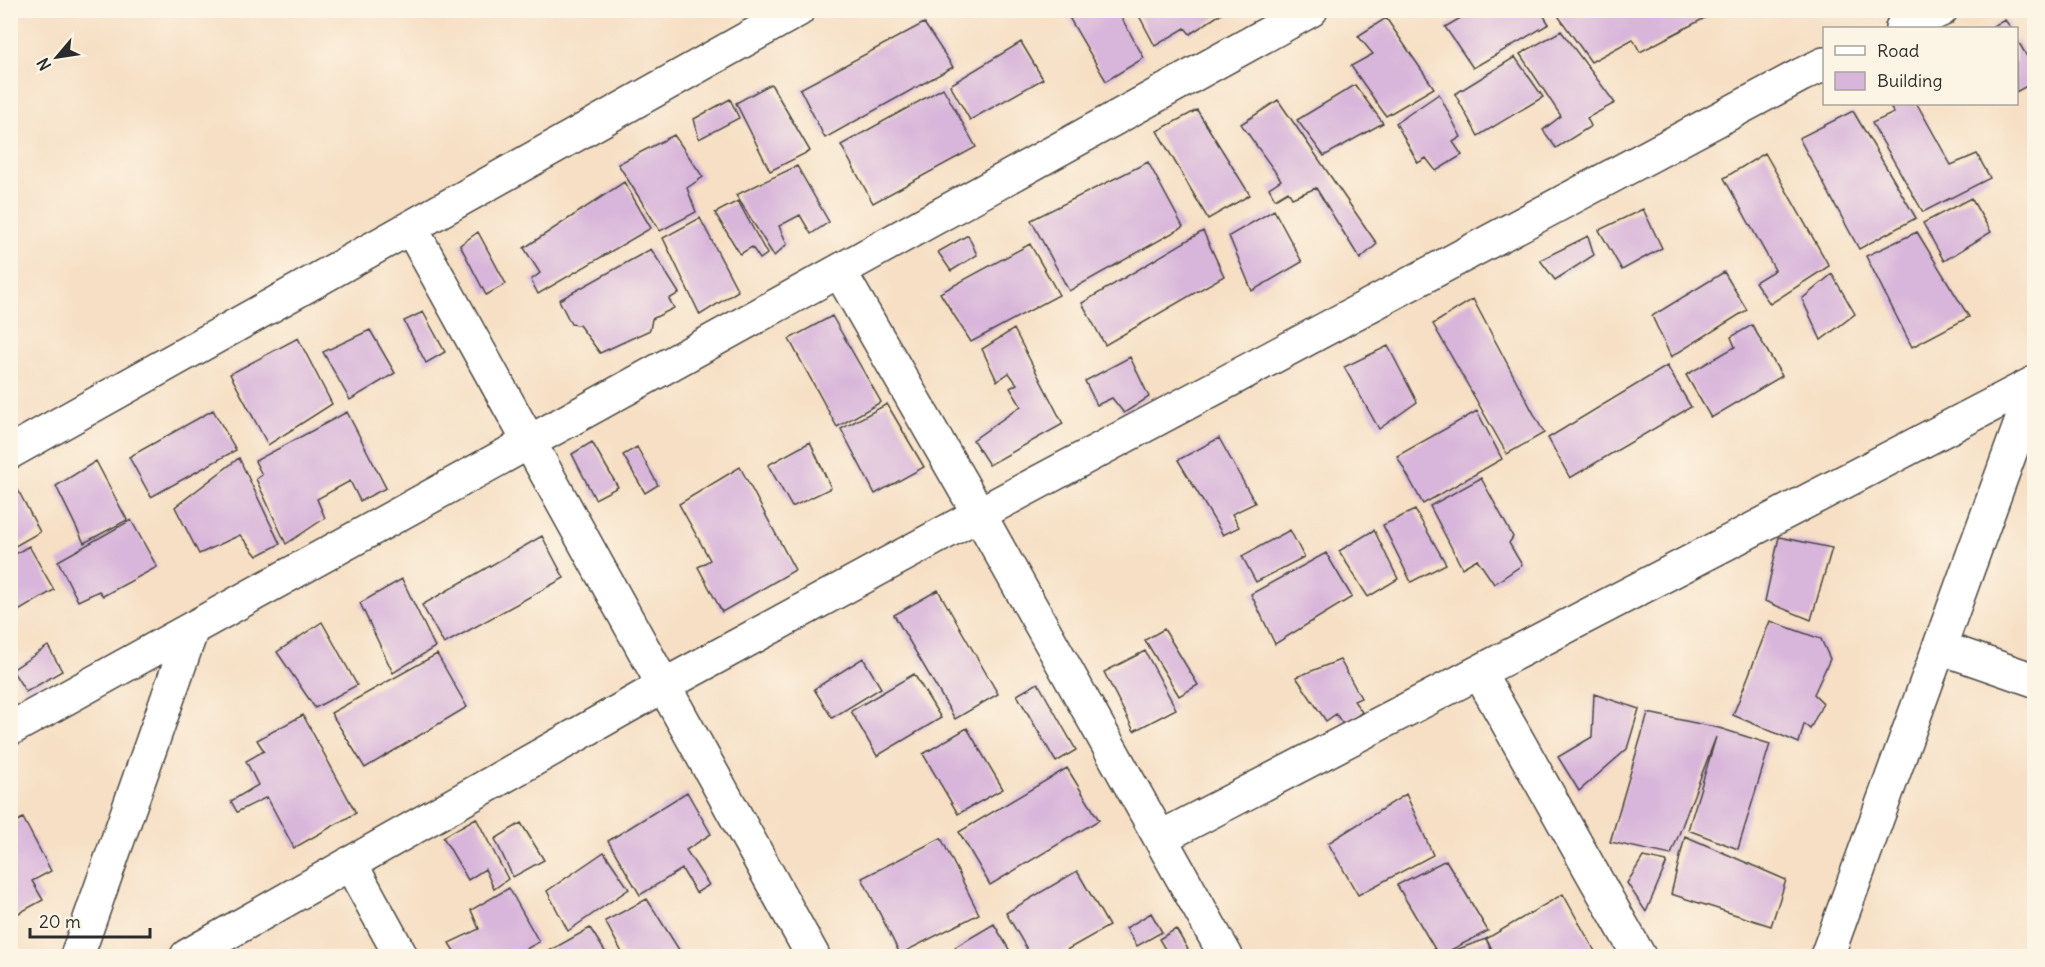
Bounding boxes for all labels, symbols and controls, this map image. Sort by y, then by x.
north arrow [27,27,87,87]
legend [1823,27,2018,105]
text: Road [1877,39,1920,62]
text: N [32,55,55,74]
text: Building [1877,69,1942,92]
scale bar [30,901,150,939]
text: 20 m [39,910,81,933]

